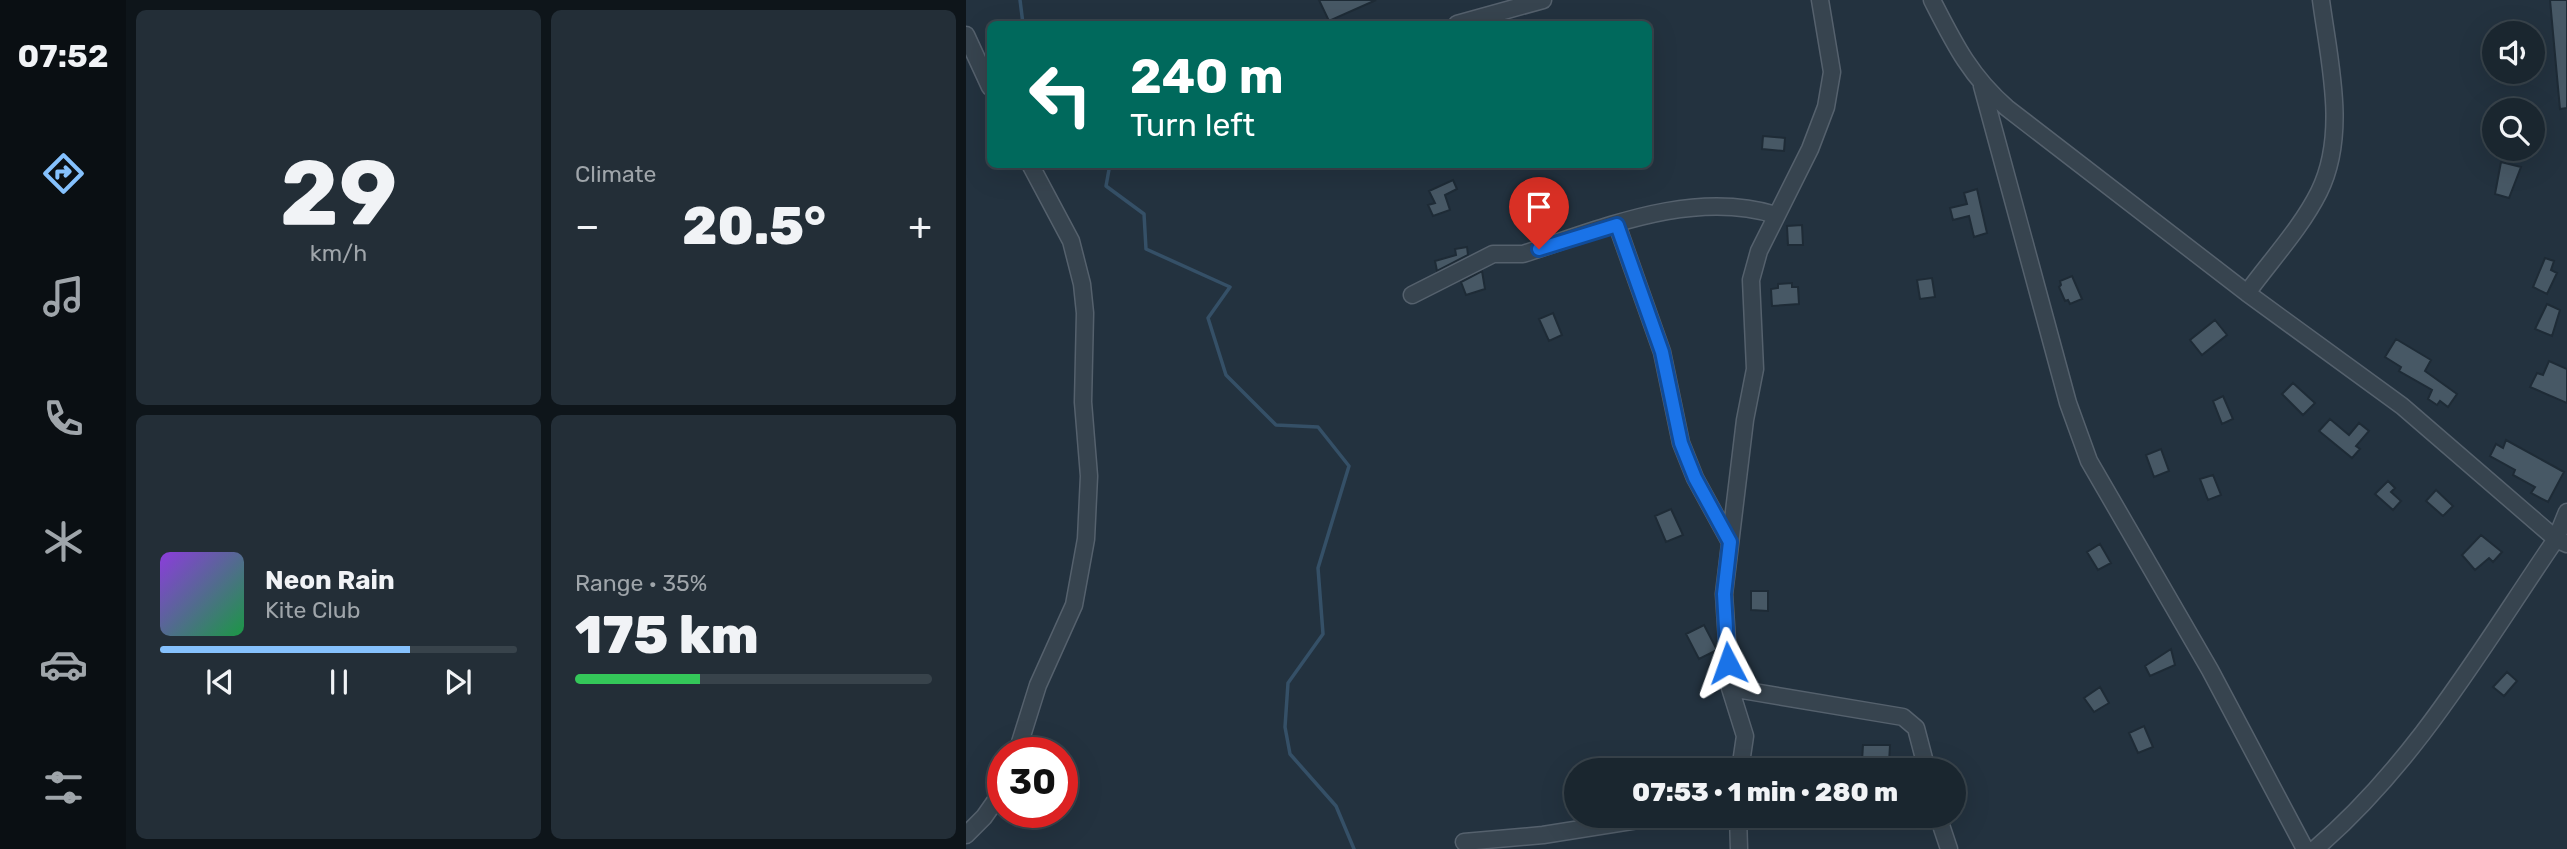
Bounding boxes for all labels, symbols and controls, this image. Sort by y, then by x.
map controls [2482,21,2545,161]
button: sound [2482,21,2545,84]
text: 07:52 [18,37,108,75]
text: 240 m [1130,47,1284,105]
icon: left [1015,49,1106,140]
button: search [2482,98,2545,161]
text: Turn left [1130,106,1255,144]
text: 29 [280,139,397,247]
icon: directions [39,149,88,198]
text: Climate [575,160,656,188]
pin [1509,177,1569,249]
icon: arrive [1520,188,1558,226]
text: 20.5° [682,195,826,257]
text: − [575,203,600,249]
text: + [908,203,932,249]
text: km/h [310,239,367,267]
icon: music [39,272,88,321]
icon: phone [39,394,88,443]
icon: climate [39,517,88,566]
text: Neon Rain [265,565,395,596]
text: Range · 35% [575,569,707,597]
text: Kite Club [265,596,360,624]
text: 175 km [575,604,759,666]
position arrow [1691,626,1765,700]
icon: car [39,640,88,689]
icon: previous [201,663,239,701]
icon: pause [320,663,358,701]
icon: next [439,663,477,701]
speed limit sign: 30 [987,737,1078,828]
icon: filters [39,763,88,812]
text: 07:53 · 1 min · 280 m [1632,777,1898,808]

